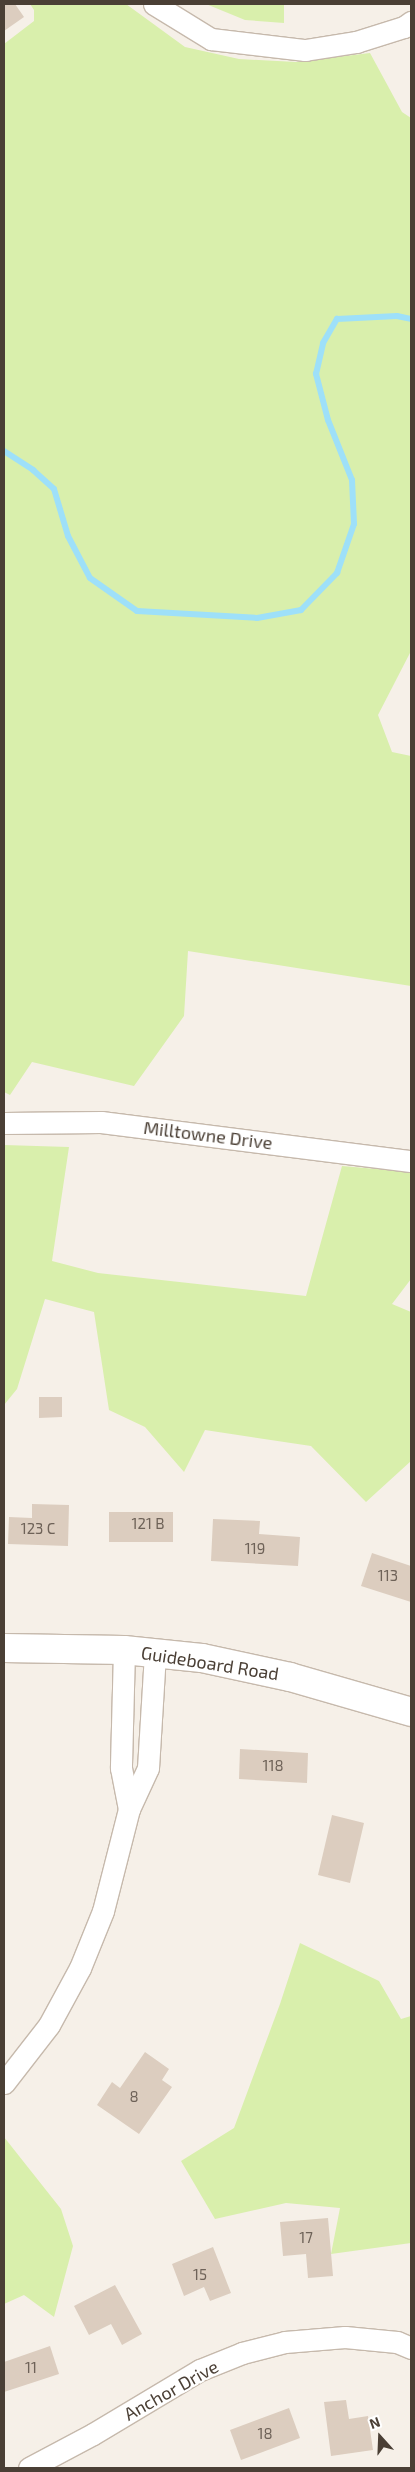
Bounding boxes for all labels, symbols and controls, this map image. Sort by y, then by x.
street label: Milltowne Drive [142,1116,274,1154]
house number: 121 B [131,1515,165,1533]
house number: 123 C [21,1520,55,1538]
house number: 119 [245,1540,265,1558]
house number: 113 [378,1567,398,1585]
street label: Guideboard Road [140,1641,280,1685]
house number: 118 [262,1757,284,1775]
house number: 8 [129,2088,139,2106]
house number: 17 [299,2229,313,2247]
house number: 15 [193,2266,207,2284]
street label: Anchor Drive [120,2355,222,2425]
house number: 11 [25,2359,37,2377]
north arrow [355,2412,405,2462]
text: N [367,2413,382,2432]
house number: 18 [257,2425,273,2443]

